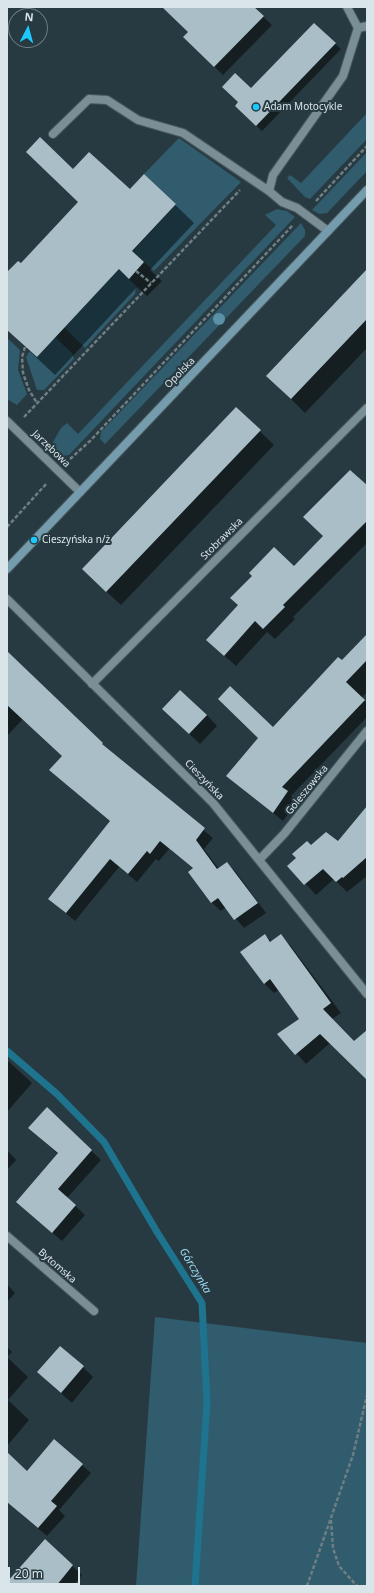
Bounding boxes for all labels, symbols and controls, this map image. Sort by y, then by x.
north arrow [8,8,48,48]
text: N [24,9,34,24]
place label: Adam Motocykle [264,101,342,113]
marker: Adam Motocykle [251,102,261,112]
street label: Opolska [162,355,198,391]
street label: Jarzębowa [29,428,73,470]
street label: Stobrawska [199,516,245,562]
place label: Cieszyńska n/ż [42,534,110,546]
marker: Cieszyńska n/ż [29,535,39,545]
street label: Cieszyńska [182,757,226,803]
street label: Goleszowska [283,763,331,817]
street label: Bytomska [36,1246,78,1286]
water label: Górczynka [176,1246,214,1296]
scale bar [10,1559,82,1585]
text: 20 m [15,1565,43,1582]

